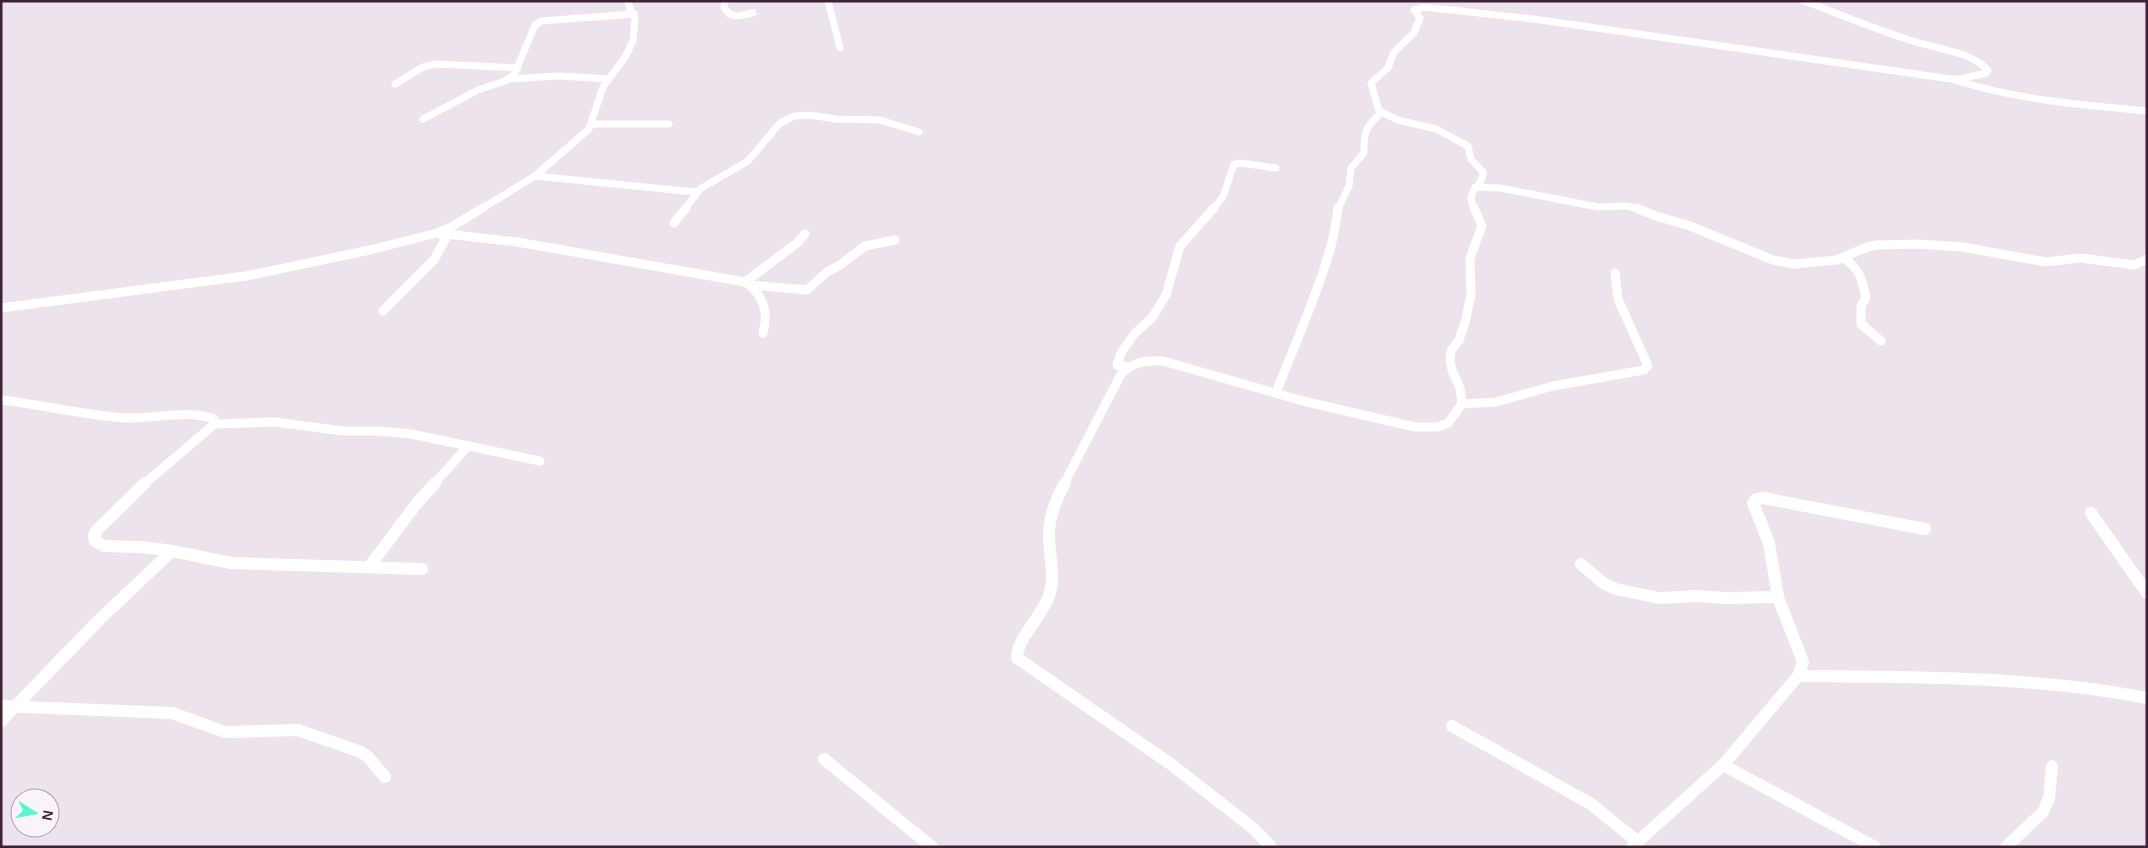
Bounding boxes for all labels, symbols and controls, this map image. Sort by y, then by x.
north arrow [10,788,60,838]
text: N [39,809,57,822]

